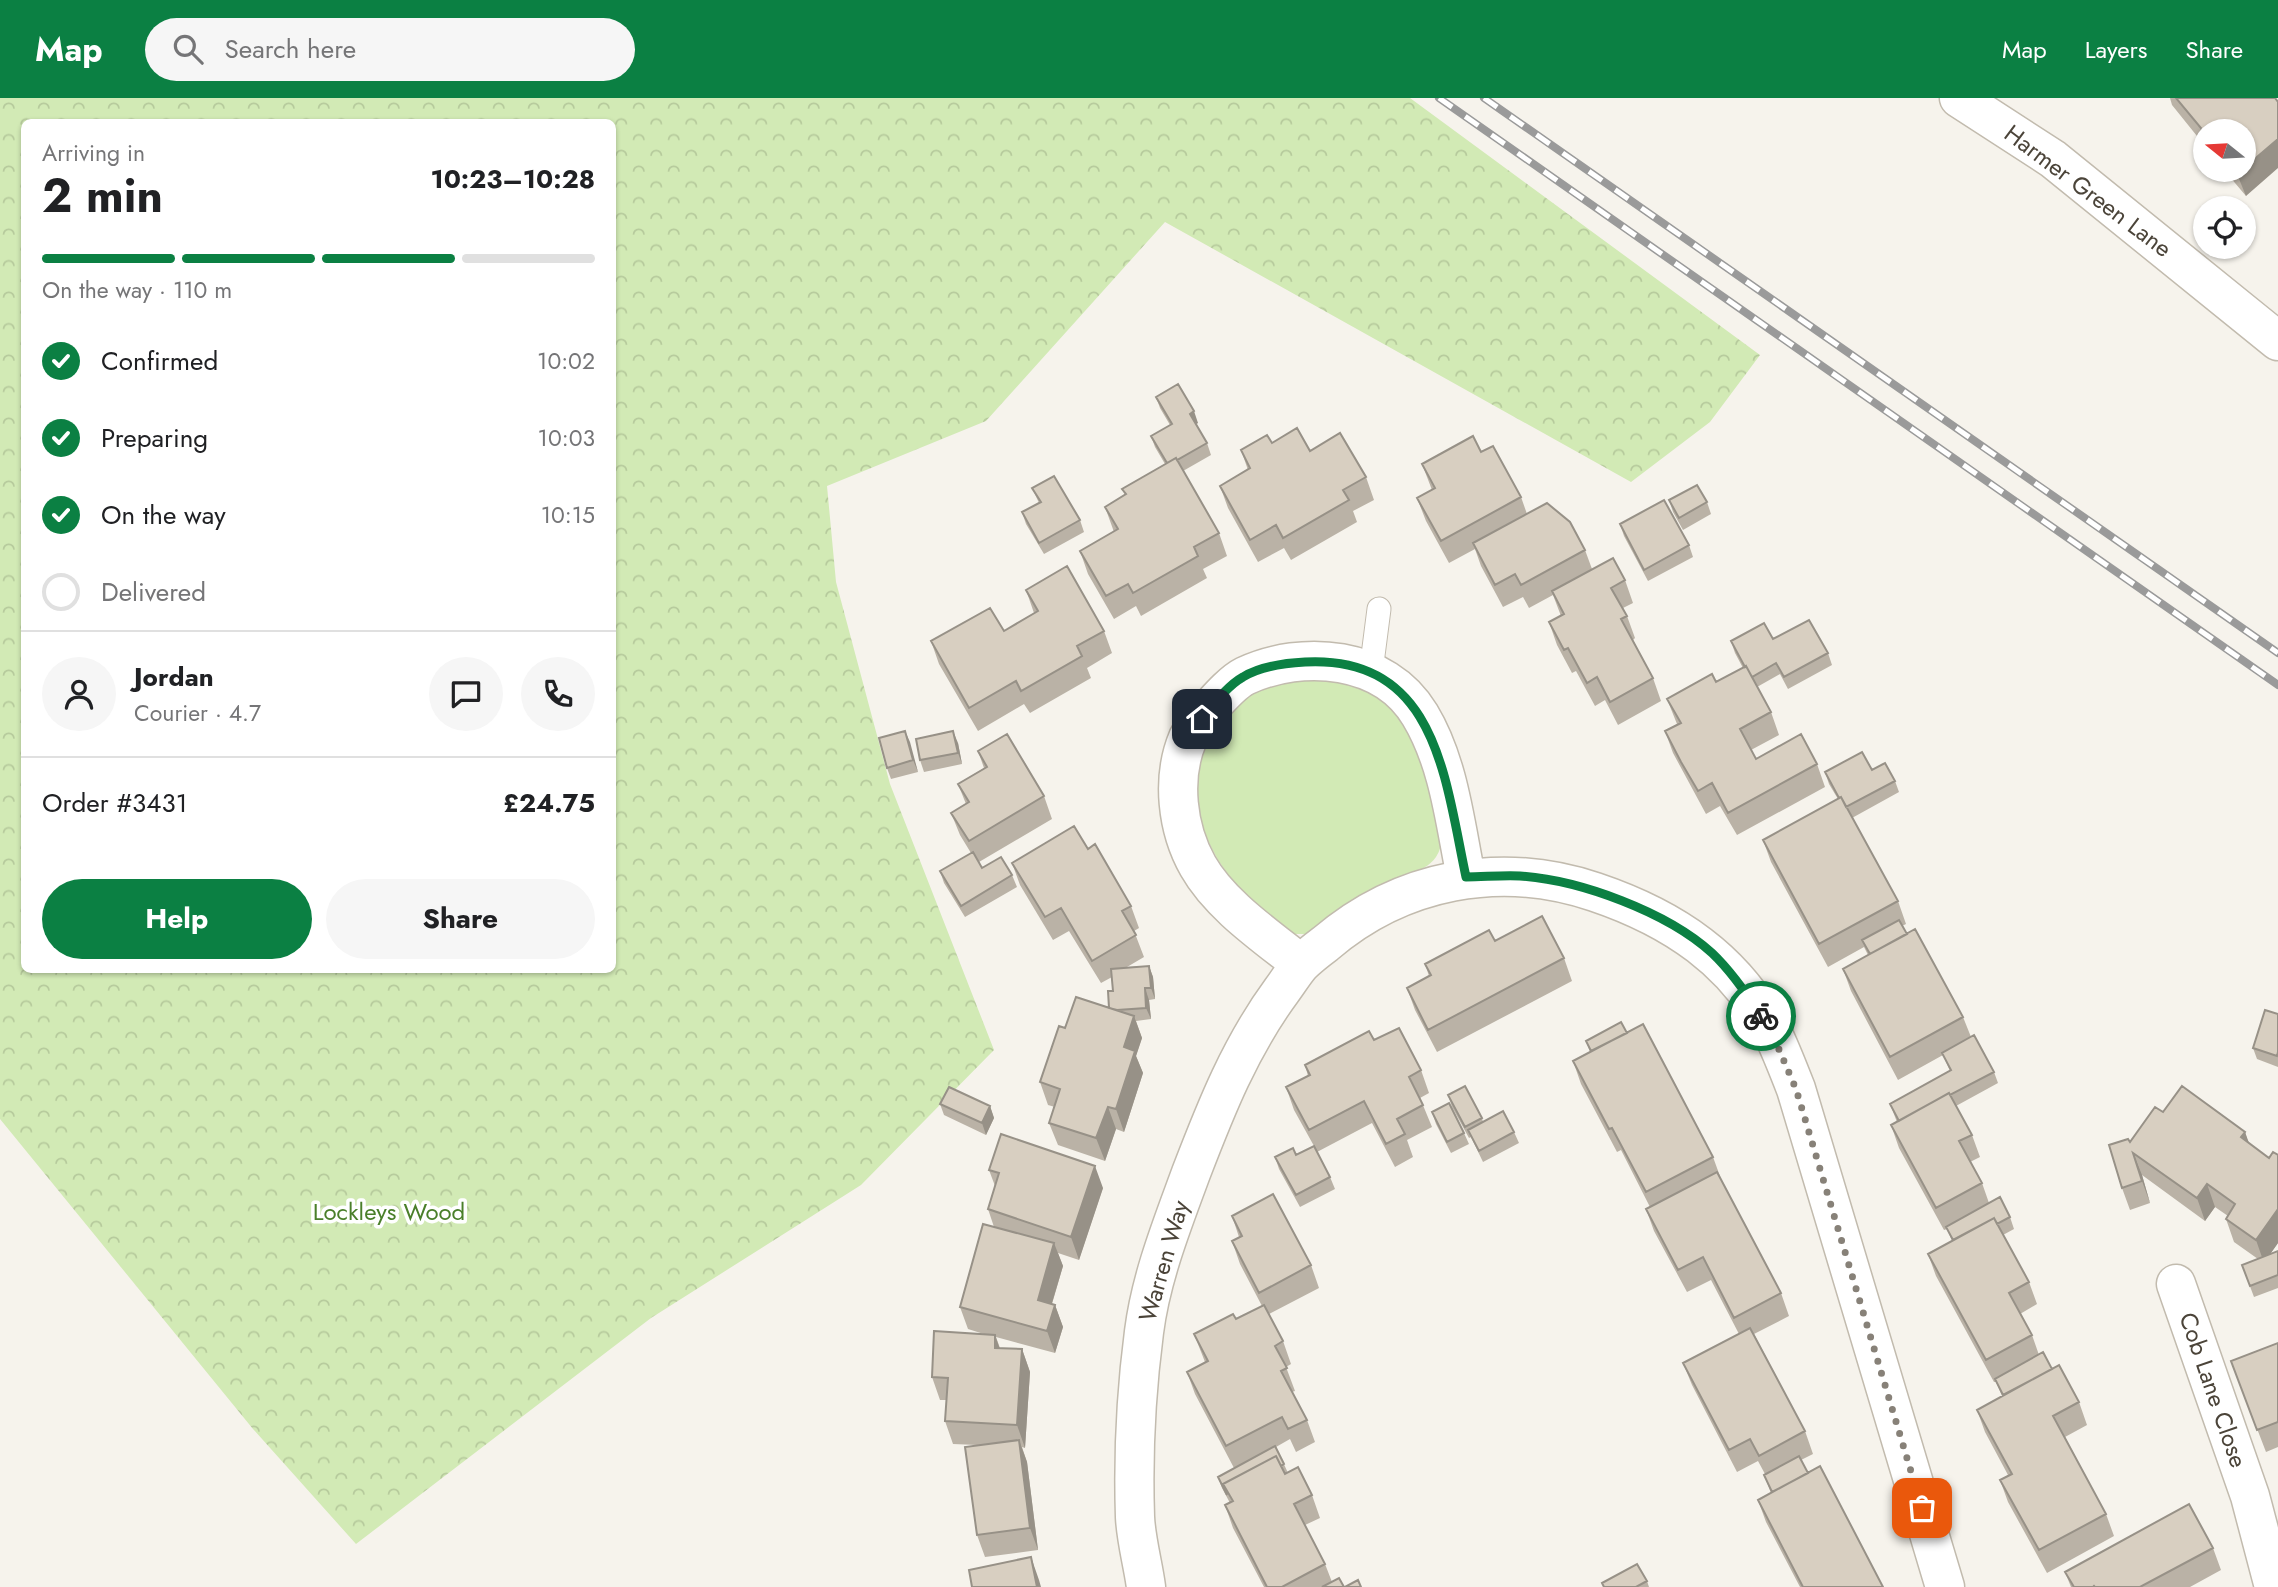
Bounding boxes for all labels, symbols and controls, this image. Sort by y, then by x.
search box [145,18,635,81]
text: Map [35,26,103,73]
icon: search [169,30,207,68]
text: Search here [225,30,356,68]
text: Map [2002,32,2047,67]
text: Layers [2085,32,2147,67]
text: Share [2185,32,2243,67]
street label: Harmer Green Lane [1997,116,2179,265]
north arrow [2193,119,2256,182]
map controls [2193,119,2256,259]
text: Arriving in [42,136,145,170]
text: 10:23–10:28 [430,160,595,198]
text: 2 min [42,163,163,229]
button: locate [2193,196,2256,259]
text: On the way · 110 m [42,273,232,307]
icon: check [42,342,80,380]
text: Confirmed [101,342,218,380]
text: 10:02 [537,344,595,378]
icon: check [42,419,80,457]
text: Preparing [101,419,208,457]
text: 10:03 [538,421,595,455]
icon: check [42,496,80,534]
text: On the way [101,496,226,534]
text: 10:15 [541,498,595,532]
text: Delivered [101,573,206,611]
button: person [42,657,116,731]
button: chat [429,657,503,731]
button: phone [521,657,595,731]
text: Jordan [134,658,214,696]
pin [1172,689,1232,749]
text: Courier · 4.7 [134,696,261,730]
icon: home [1183,700,1221,738]
text: Order #3431 [42,784,187,822]
text: £24.75 [503,784,595,822]
button: Help [42,879,312,959]
button: Share [326,879,595,959]
courier [1726,981,1796,1051]
icon: bike [1742,997,1780,1035]
park label: Lockleys Wood [313,1194,465,1229]
street label: Warren Way [1130,1196,1198,1326]
street label: Cob Lane Close [2171,1308,2256,1472]
pin [1892,1478,1952,1538]
icon: bag [1903,1489,1941,1527]

